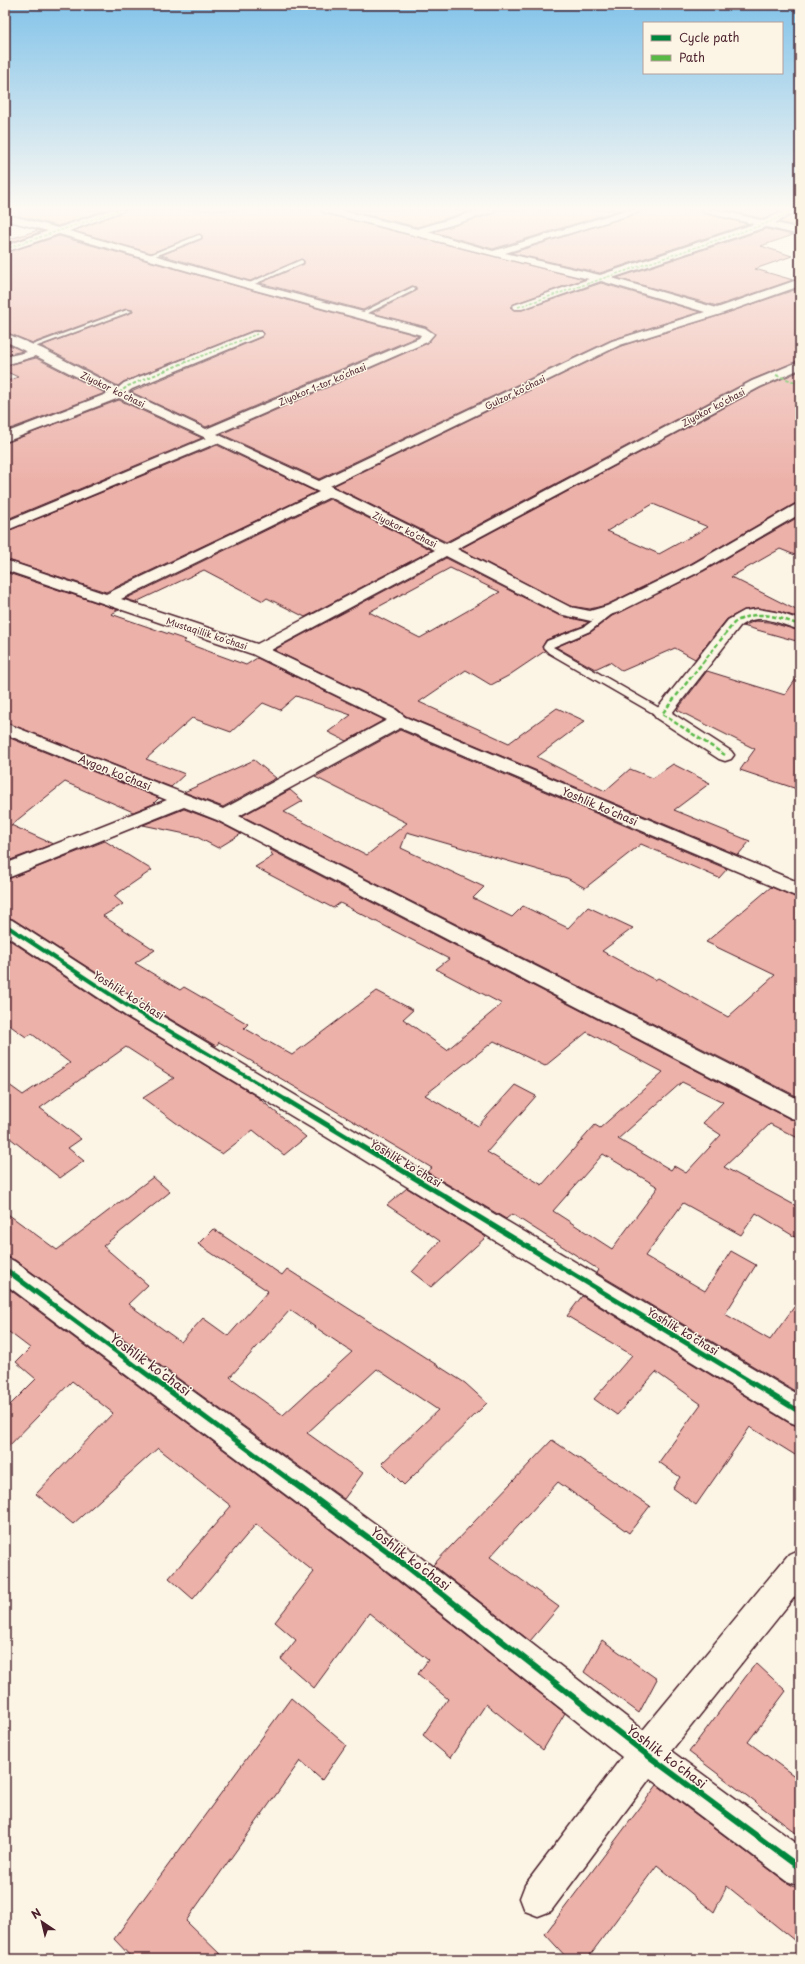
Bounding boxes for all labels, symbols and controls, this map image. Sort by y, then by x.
legend [643,22,783,74]
text: Cycle path [679,28,740,46]
text: Path [679,48,705,66]
street label: Ziyokor 1-tor koʻchasi [276,359,368,409]
street label: Ziyokor koʻchasi [78,367,148,411]
street label: Gulzor koʻchasi [482,371,548,413]
street label: Ziyokor koʻchasi [679,384,748,430]
street label: Ziyokor koʻchasi [370,507,440,551]
street label: Mustaqillik koʻchasi [165,613,250,653]
street label: Avgon koʻchasi [76,750,154,794]
street label: Yoshlik koʻchasi [559,782,641,830]
street label: Yoshlik koʻchasi [90,966,168,1024]
street label: Yoshlik koʻchasi [367,1135,445,1191]
street label: Yoshlik koʻchasi [644,1303,722,1359]
street label: Yoshlik koʻchasi [107,1328,195,1400]
street label: Yoshlik koʻchasi [367,1522,455,1594]
street label: Yoshlik koʻchasi [623,1720,711,1792]
north arrow [22,1902,62,1942]
text: N [28,1904,45,1923]

